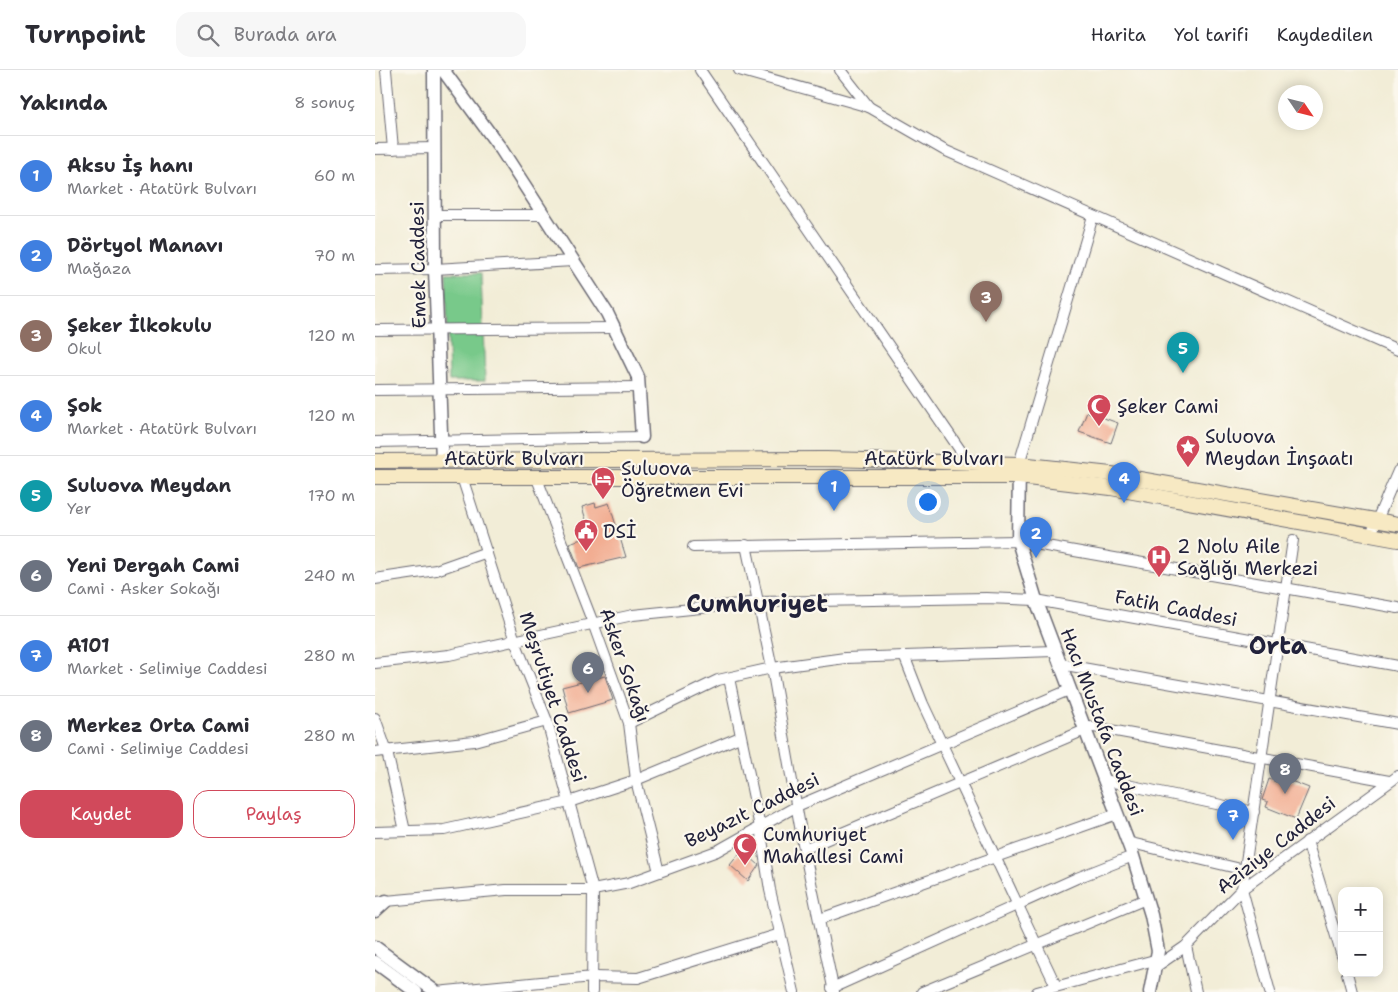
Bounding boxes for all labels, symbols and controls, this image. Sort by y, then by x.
search box [176,12,526,57]
text: Turnpoint [25,19,146,51]
icon: search [194,21,222,49]
text: Burada ara [234,22,337,47]
text: Harita [1091,23,1146,47]
text: Yol tarifi [1174,23,1249,47]
text: Kaydedilen [1277,23,1373,47]
north arrow [1278,85,1323,130]
text: Yakında [20,89,107,117]
text: 8 sonuç [294,92,355,113]
text: Aksu İş hanı [67,153,193,178]
text: 1 [32,165,40,186]
text: 60 m [314,165,355,186]
text: Market · Atatürk Bulvarı [67,178,257,199]
street label: Emek Caddesi [404,201,432,329]
text: Dörtyol Manavı [67,233,223,258]
text: 2 [30,245,42,266]
text: 70 m [314,245,355,266]
text: Mağaza [67,258,131,279]
pin: 3 [970,281,1002,322]
text: Şeker İlkokulu [67,313,212,338]
text: 3 [30,325,42,346]
text: 120 m [308,325,355,346]
pin: 5 [1167,332,1199,373]
text: Okul [67,338,101,359]
text: Şok [67,393,102,418]
mosque icon: Şeker Cami [1086,393,1112,427]
place label: Şeker Cami [1117,394,1219,419]
text: 4 [30,405,42,426]
text: 120 m [308,405,355,426]
text: Market · Atatürk Bulvarı [67,418,257,439]
place label: Suluova Meydan İnşaatı [1205,424,1354,471]
place icon: Suluova Meydan İnşaatı [1175,434,1201,468]
street label: Atatürk Bulvarı [444,446,584,471]
street label: Atatürk Bulvarı [864,446,1004,471]
place label: Suluova Öğretmen Evi [621,456,744,503]
pin: 4 [1108,462,1140,503]
hotel icon: Suluova Öğretmen Evi [590,466,616,500]
pin: 1 [818,470,850,511]
text: Suluova Meydan [67,473,231,498]
text: 5 [31,485,41,506]
text: 170 m [308,485,355,506]
your location [915,489,941,515]
text: Yer [67,498,91,519]
pin: 2 [1020,517,1052,558]
public building icon: DSİ [573,518,599,552]
place label: DSİ [603,519,637,544]
place label: 2 Nolu Aile Sağlığı Merkezi [1177,534,1318,581]
hospital icon: 2 Nolu Aile Sağlığı Merkezi [1146,544,1172,578]
text: Yeni Dergah Cami [67,553,240,578]
text: 6 [30,565,42,586]
text: 240 m [303,565,355,586]
text: Cami · Asker Sokağı [67,578,221,599]
street label: Fatih Caddesi [1113,584,1239,632]
district label: Cumhuriyet [686,588,828,620]
street label: Asker Sokağı [594,605,656,725]
street label: Meşrutiyet Caddesi [514,609,592,785]
street label: Hacı Mustafa Caddesi [1055,624,1149,820]
district label: Orta [1249,630,1308,662]
text: A101 [67,633,110,658]
text: 7 [30,645,42,666]
text: 280 m [303,645,355,666]
pin: 6 [572,652,604,693]
text: Market · Selimiye Caddesi [67,658,268,679]
text: Merkez Orta Cami [67,713,250,738]
text: 8 [30,725,42,746]
text: 280 m [303,725,355,746]
text: Cami · Selimiye Caddesi [67,738,249,759]
pin: 8 [1269,753,1301,794]
street label: Beyazıt Caddesi [681,767,823,853]
button: Kaydet [20,790,183,838]
button: Paylaş [193,790,355,838]
street label: Aziziye Caddesi [1211,791,1341,899]
pin: 7 [1217,799,1249,840]
place label: Cumhuriyet Mahallesi Cami [763,822,904,869]
mosque icon: Cumhuriyet Mahallesi Cami [732,832,758,866]
map controls [1338,887,1383,977]
button: + [1338,887,1383,932]
button: − [1338,932,1383,977]

